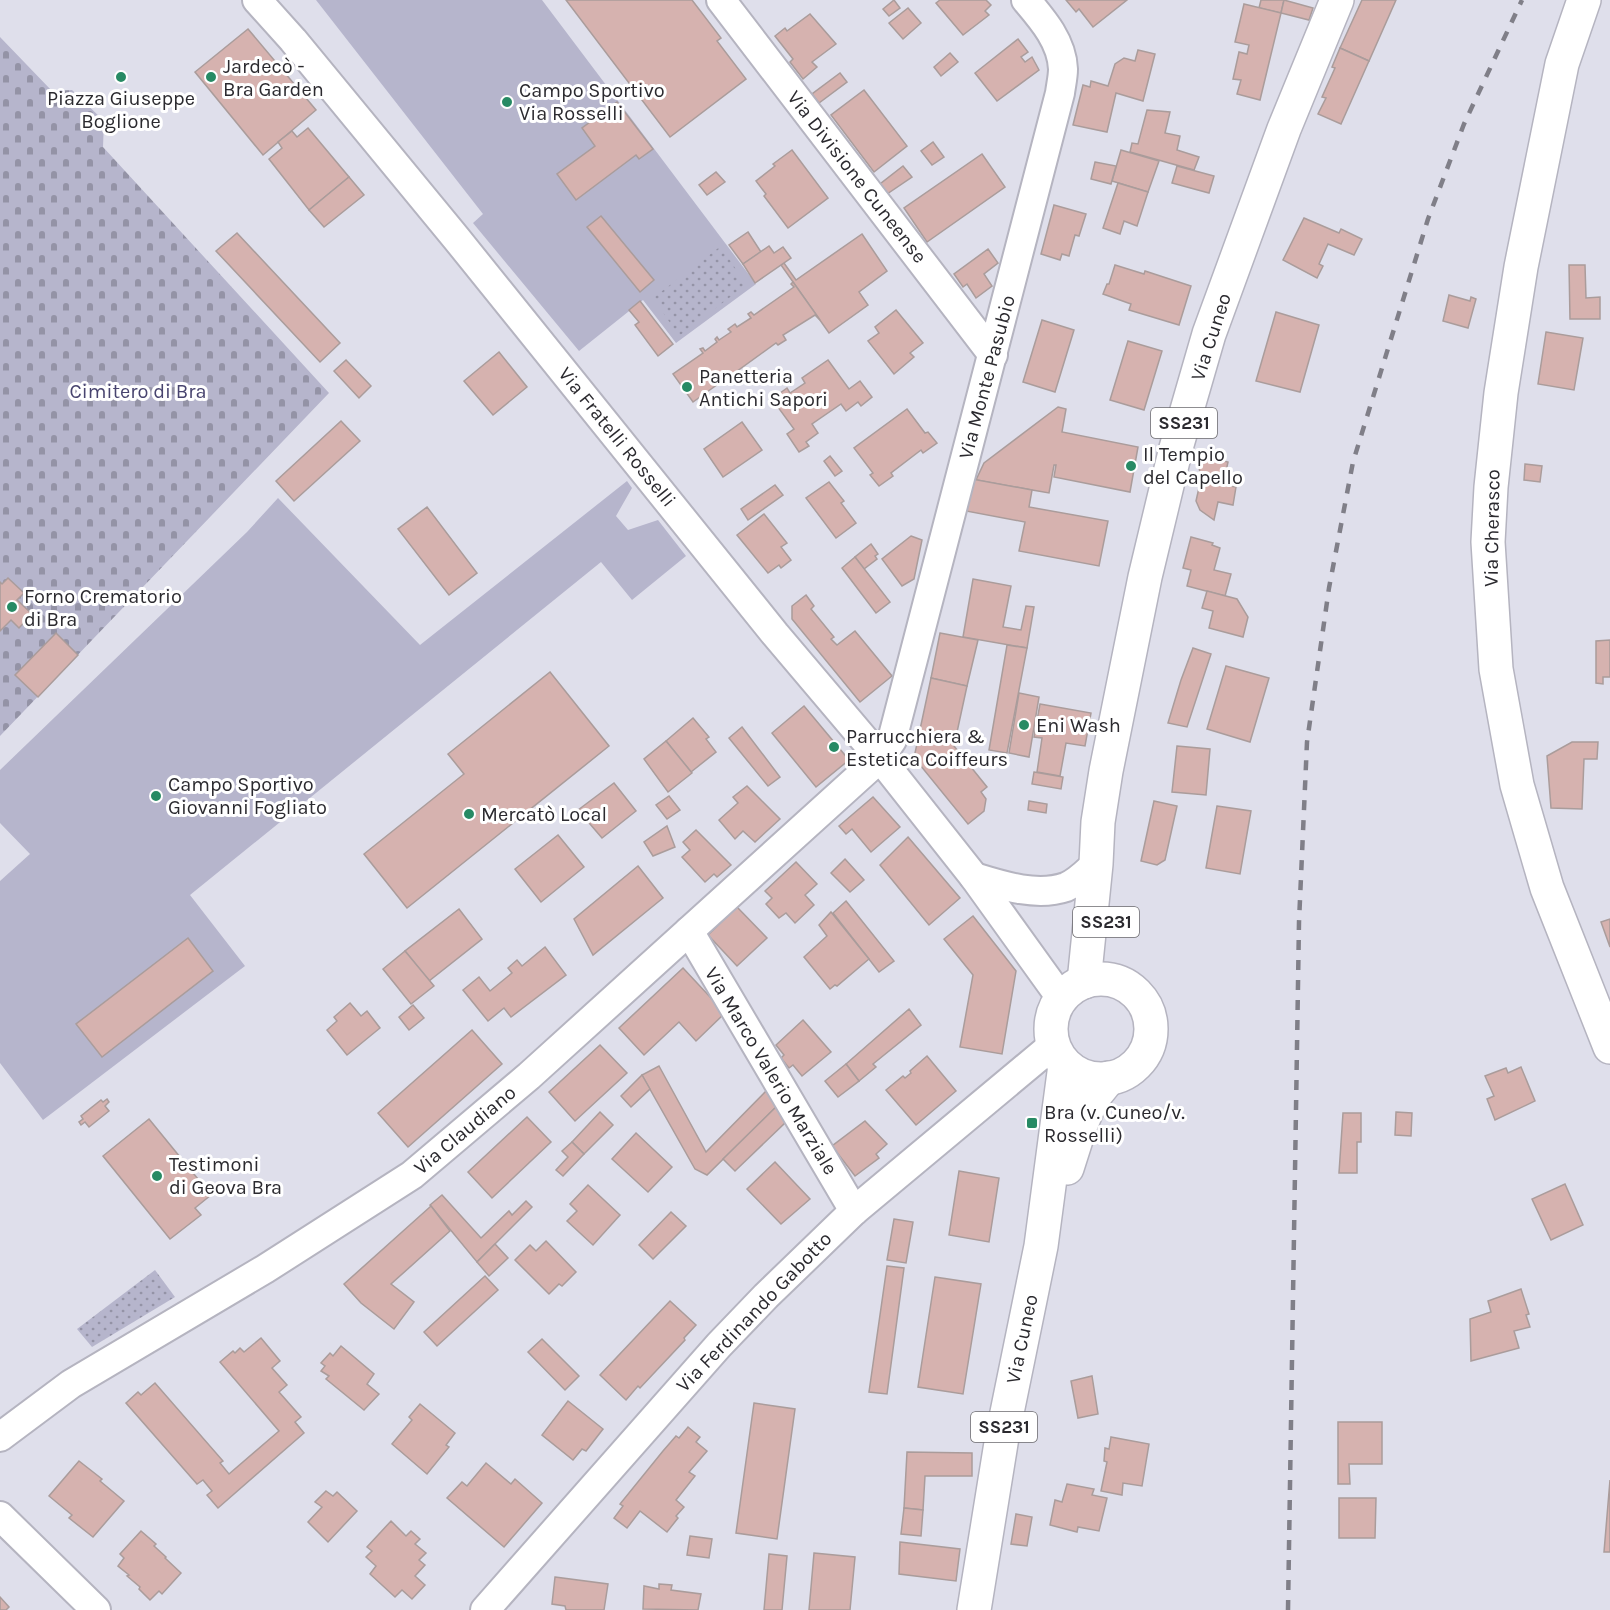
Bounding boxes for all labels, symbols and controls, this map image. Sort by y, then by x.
place label: Jardecò - Bra Garden [223,55,324,101]
marker: Piazza Giuseppe Boglione [114,70,128,84]
marker: Jardecò - Bra Garden [204,70,218,84]
place label: Campo Sportivo Via Rosselli [519,79,665,125]
street label: Via Divisione Cuneense [783,86,931,268]
place label: Piazza Giuseppe Boglione [47,87,195,133]
marker: Campo Sportivo Via Rosselli [500,95,514,109]
street label: Via Cuneo [1186,290,1236,384]
street label: Via Monte Pasubio [954,292,1020,462]
street label: Via Fratelli Rosselli [554,363,680,511]
place label: Panetteria Antichi Sapori [699,365,828,411]
park label: Cimitero di Bra [70,380,206,403]
marker: Panetteria Antichi Sapori [680,380,694,394]
road number: SS231 [1151,408,1217,438]
place label: Il Tempio del Capello [1143,443,1243,489]
marker: Il Tempio del Capello [1124,459,1138,473]
street label: Via Cherasco [1479,469,1505,587]
place label: Forno Crematorio di Bra [24,585,182,631]
marker: Forno Crematorio di Bra [5,600,19,614]
place label: Eni Wash [1036,714,1121,737]
marker: Eni Wash [1017,718,1031,732]
place label: Parrucchiera & Estetica Coiffeurs [846,725,1008,771]
marker: Parrucchiera & Estetica Coiffeurs [827,740,841,754]
place label: Campo Sportivo Giovanni Fogliato [168,773,327,819]
marker: Campo Sportivo Giovanni Fogliato [149,789,163,803]
place label: Mercatò Local [481,803,607,826]
marker: Mercatò Local [462,807,476,821]
road number: SS231 [1073,907,1139,937]
street label: Via Marco Valerio Marziale [700,963,842,1179]
street label: Via Claudiano [409,1081,521,1179]
place label: Bra (v. Cuneo/v. Rosselli) [1044,1101,1185,1147]
marker: Bra (v. Cuneo/v. Rosselli) [1025,1116,1039,1130]
place label: Testimoni di Geova Bra [169,1153,282,1199]
marker: Testimoni di Geova Bra [150,1169,164,1183]
street label: Via Ferdinando Gabotto [672,1227,836,1397]
street label: Via Cuneo [1001,1292,1043,1386]
road number: SS231 [971,1412,1037,1442]

